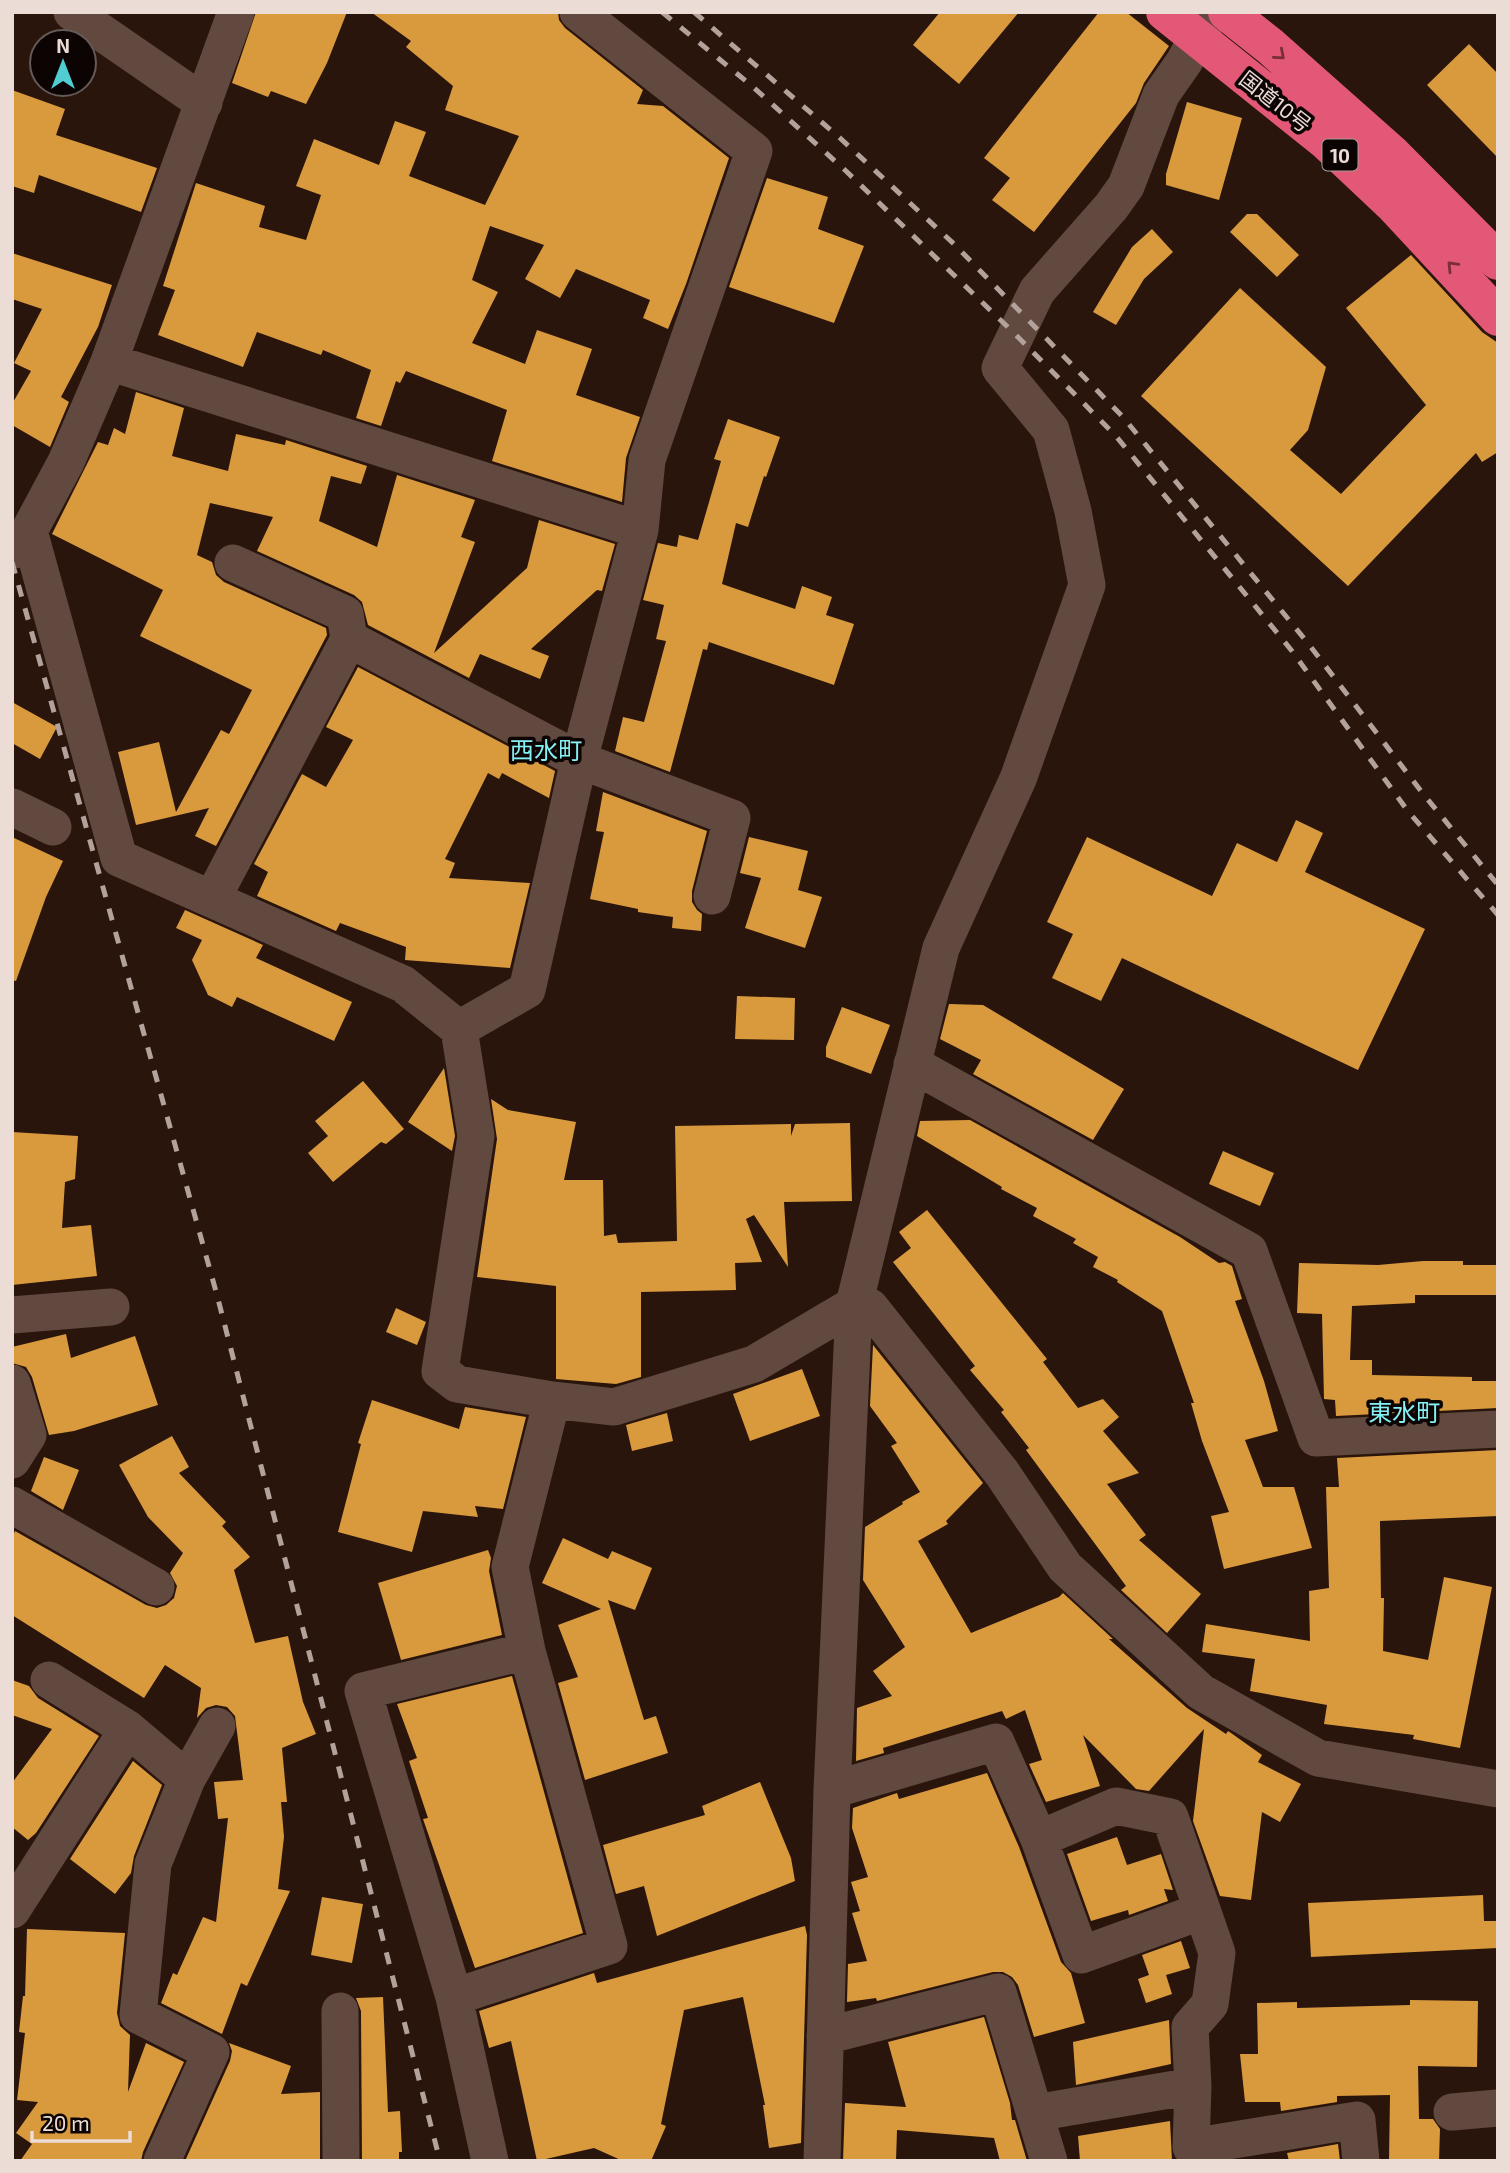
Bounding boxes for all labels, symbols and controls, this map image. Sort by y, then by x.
north arrow [28,28,98,98]
text: N [56,34,70,57]
one-way arrow [1272,47,1285,59]
street label: 国道10号 [1235,65,1317,137]
road number: 10 [1322,140,1358,170]
one-way arrow [1448,261,1461,274]
district label: 西水町 [510,735,582,764]
district label: 東水町 [1368,1397,1440,1426]
scale bar [32,2100,130,2144]
text: 20 m [42,2110,90,2135]

